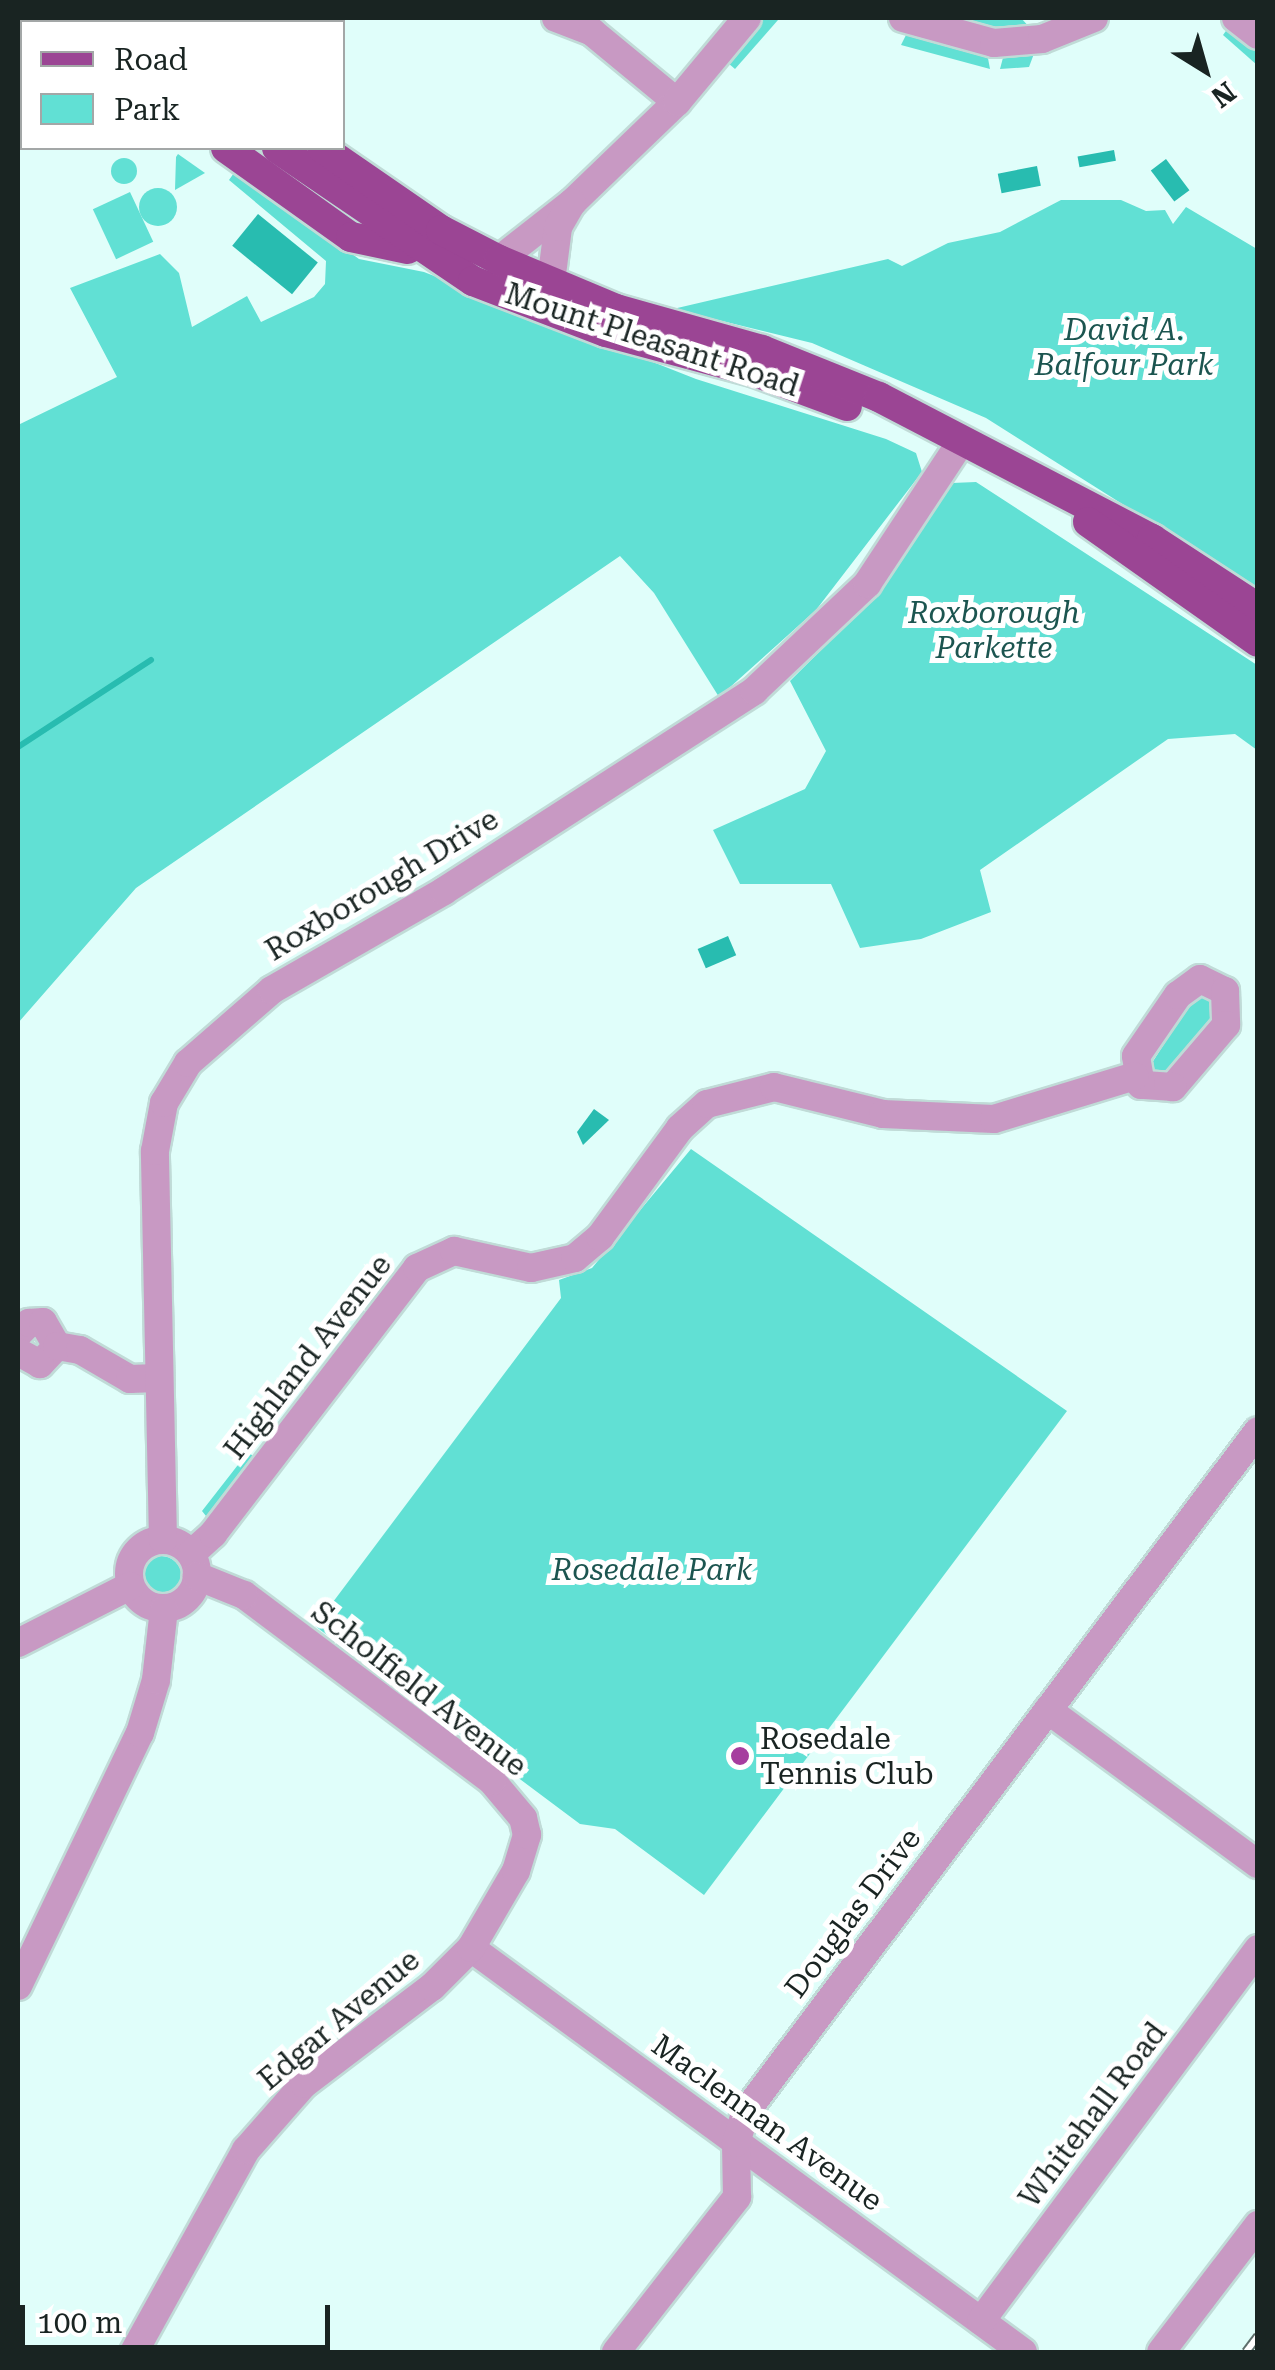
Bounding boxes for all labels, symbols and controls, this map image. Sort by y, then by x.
legend [20,20,345,150]
north arrow [1155,20,1255,120]
text: Road [114,42,188,77]
text: N [1205,75,1242,114]
text: Park [114,92,180,127]
street label: Mount Pleasant Road [501,275,803,405]
park label: David A. Balfour Park [1034,312,1214,382]
park label: Roxborough Parkette [908,595,1080,666]
street label: Roxborough Drive [259,801,505,969]
street label: Highland Avenue [217,1248,399,1466]
park label: Rosedale Park [552,1552,752,1588]
street label: Scholfield Avenue [304,1594,534,1784]
place label: Rosedale Tennis Club [760,1721,934,1792]
marker: Rosedale Tennis Club [729,1745,751,1767]
street label: Douglas Drive [777,1821,929,2005]
street label: Edgar Avenue [251,1942,427,2098]
street label: Whitehall Road [1012,2015,1174,2215]
street label: Maclennan Avenue [645,2027,889,2219]
scale bar [25,2285,335,2347]
text: 100 m [37,2305,122,2340]

